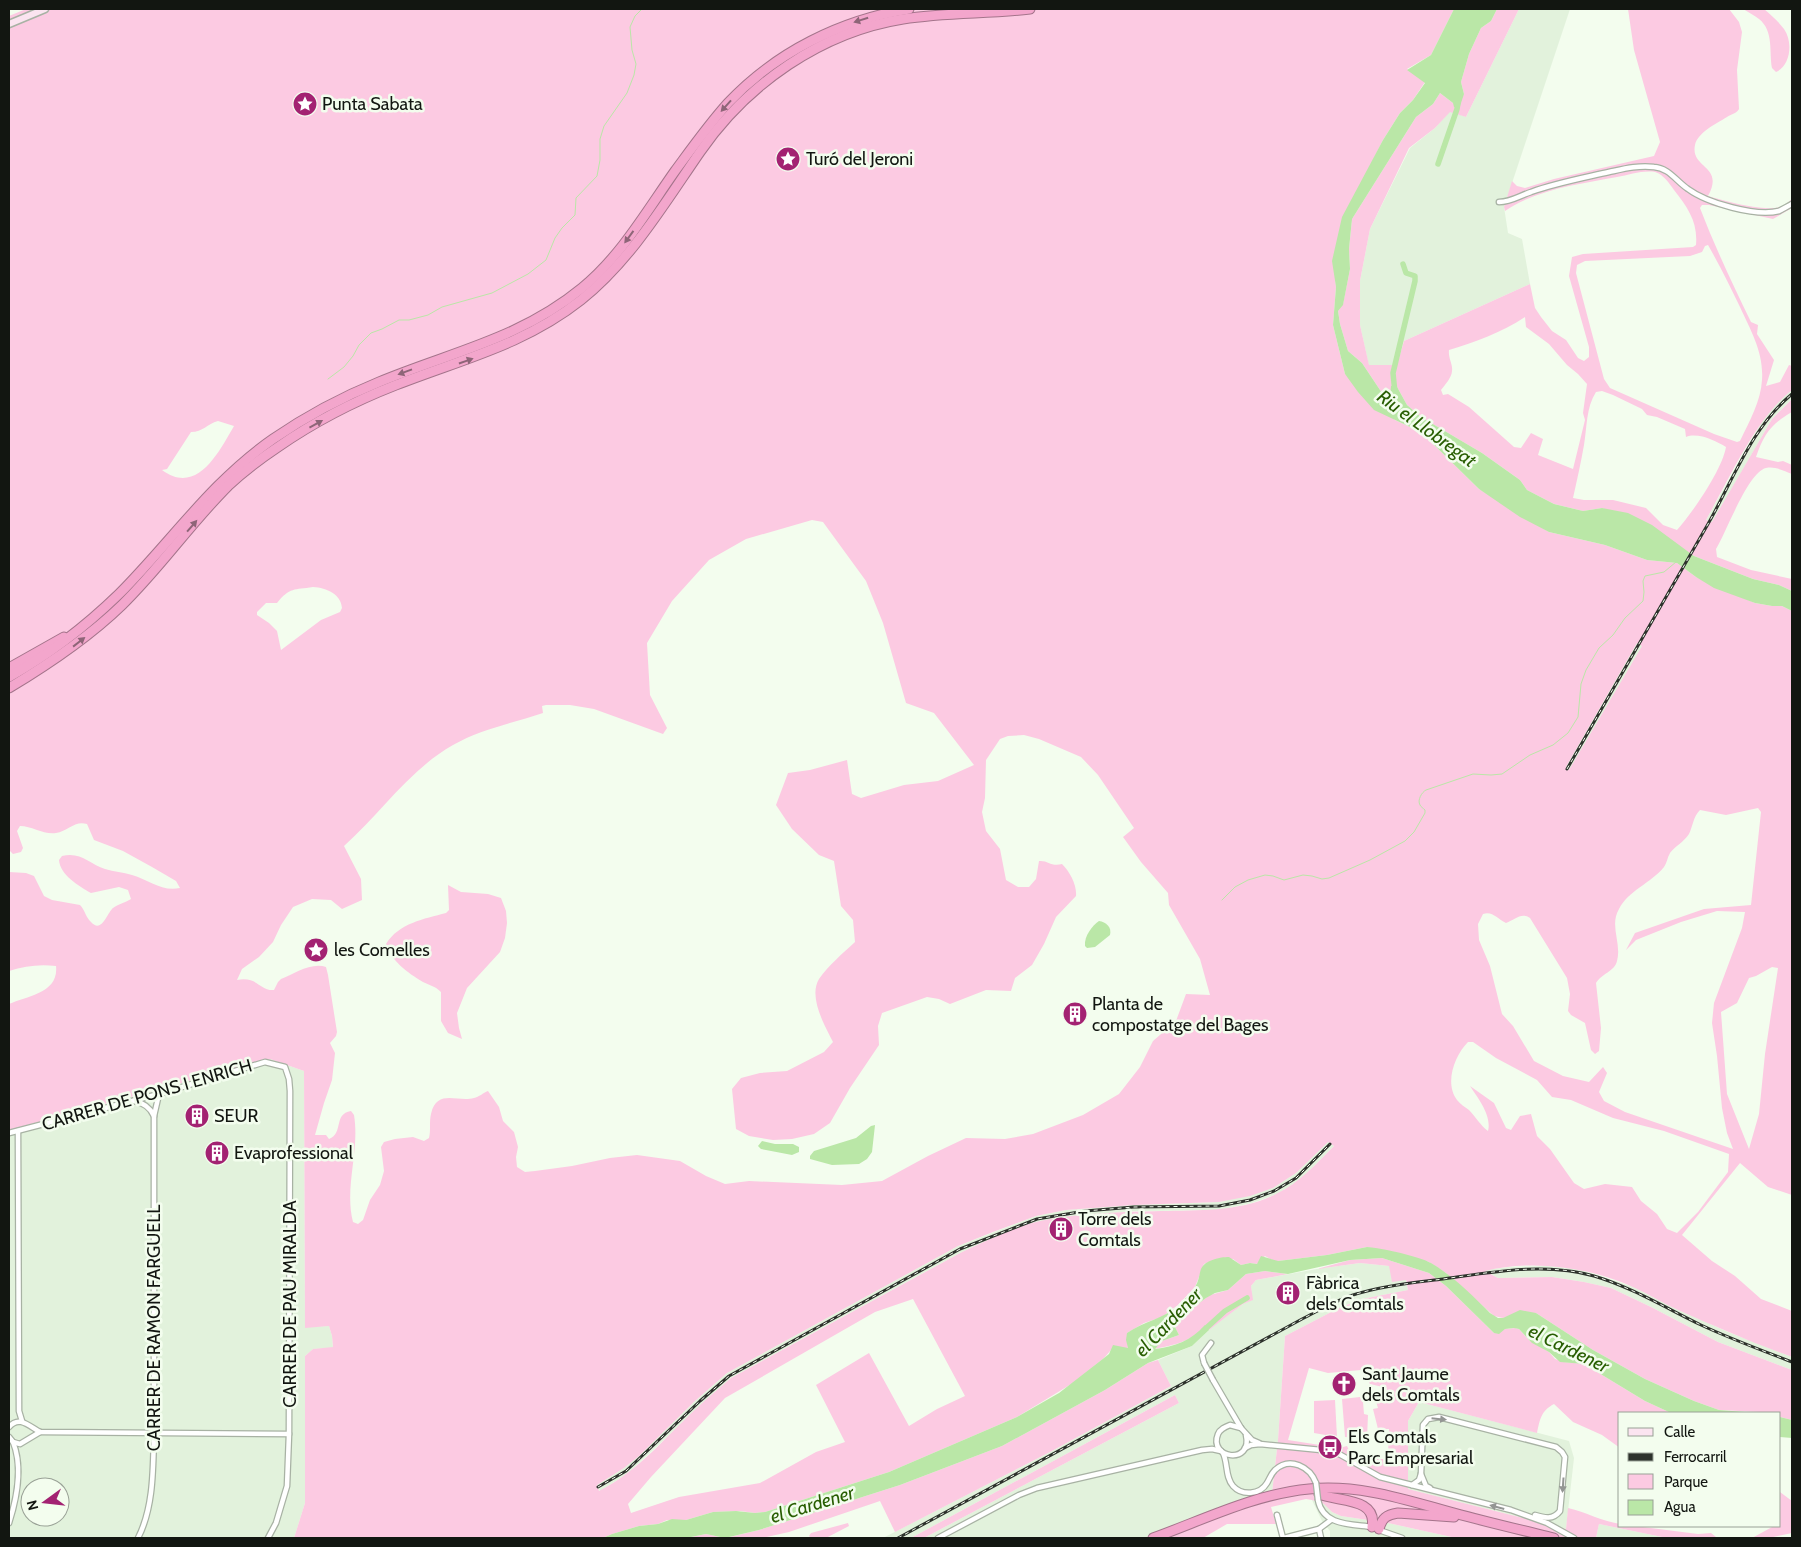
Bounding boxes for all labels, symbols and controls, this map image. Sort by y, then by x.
one-way arrow [854,17,869,25]
place icon: Punta Sabata [292,91,318,117]
place label: Punta Sabata [322,93,423,115]
one-way arrow [720,100,732,112]
place icon: Turó del Jeroni [775,146,801,172]
place label: Turó del Jeroni [806,148,913,170]
one-way arrow [624,230,634,244]
one-way arrow [459,357,474,365]
one-way arrow [397,368,412,376]
water label: Riu el Llobregat [1373,385,1482,473]
one-way arrow [310,419,323,428]
one-way arrow [186,521,198,533]
one-way arrow [72,637,85,648]
place icon: les Comelles [303,937,329,963]
place label: les Comelles [334,939,430,961]
place label: Planta de compostatge del Bages [1092,993,1268,1036]
building icon: Planta de compostatge del Bages [1062,1001,1088,1027]
street label: CARRER DE PONS I ENRICH [39,1054,255,1136]
building icon: SEUR [184,1103,210,1129]
place label: SEUR [214,1105,259,1127]
building icon: Evaprofessional [204,1140,230,1166]
place label: Evaprofessional [234,1142,354,1164]
street label: CARRER DE PAU MIRALDA [279,1200,301,1408]
street label: CARRER DE RAMON FARGUELL [143,1205,165,1451]
place label: Torre dels Comtals [1078,1208,1151,1251]
building icon: Torre dels Comtals [1048,1216,1074,1242]
place label: Fàbrica dels Comtals [1306,1272,1404,1315]
building icon: Fàbrica dels Comtals [1275,1280,1301,1306]
water label: el Cardener [1130,1282,1208,1361]
water label: el Cardener [1525,1319,1614,1378]
place label: Sant Jaume dels Comtals [1362,1363,1460,1406]
church icon: Sant Jaume dels Comtals [1331,1371,1357,1397]
legend [1618,1412,1781,1527]
one-way arrow [1431,1415,1447,1423]
text: Calle [1664,1423,1695,1441]
place label: Els Comtals Parc Empresarial [1348,1426,1474,1469]
bus stop icon: Els Comtals Parc Empresarial [1317,1434,1343,1460]
text: Ferrocarril [1664,1448,1727,1466]
text: Parque [1664,1473,1708,1491]
north arrow [20,1477,70,1527]
one-way arrow [1559,1477,1567,1493]
water label: el Cardener [767,1480,858,1528]
text: N [22,1498,42,1512]
text: Agua [1664,1498,1696,1516]
one-way arrow [1489,1502,1504,1510]

